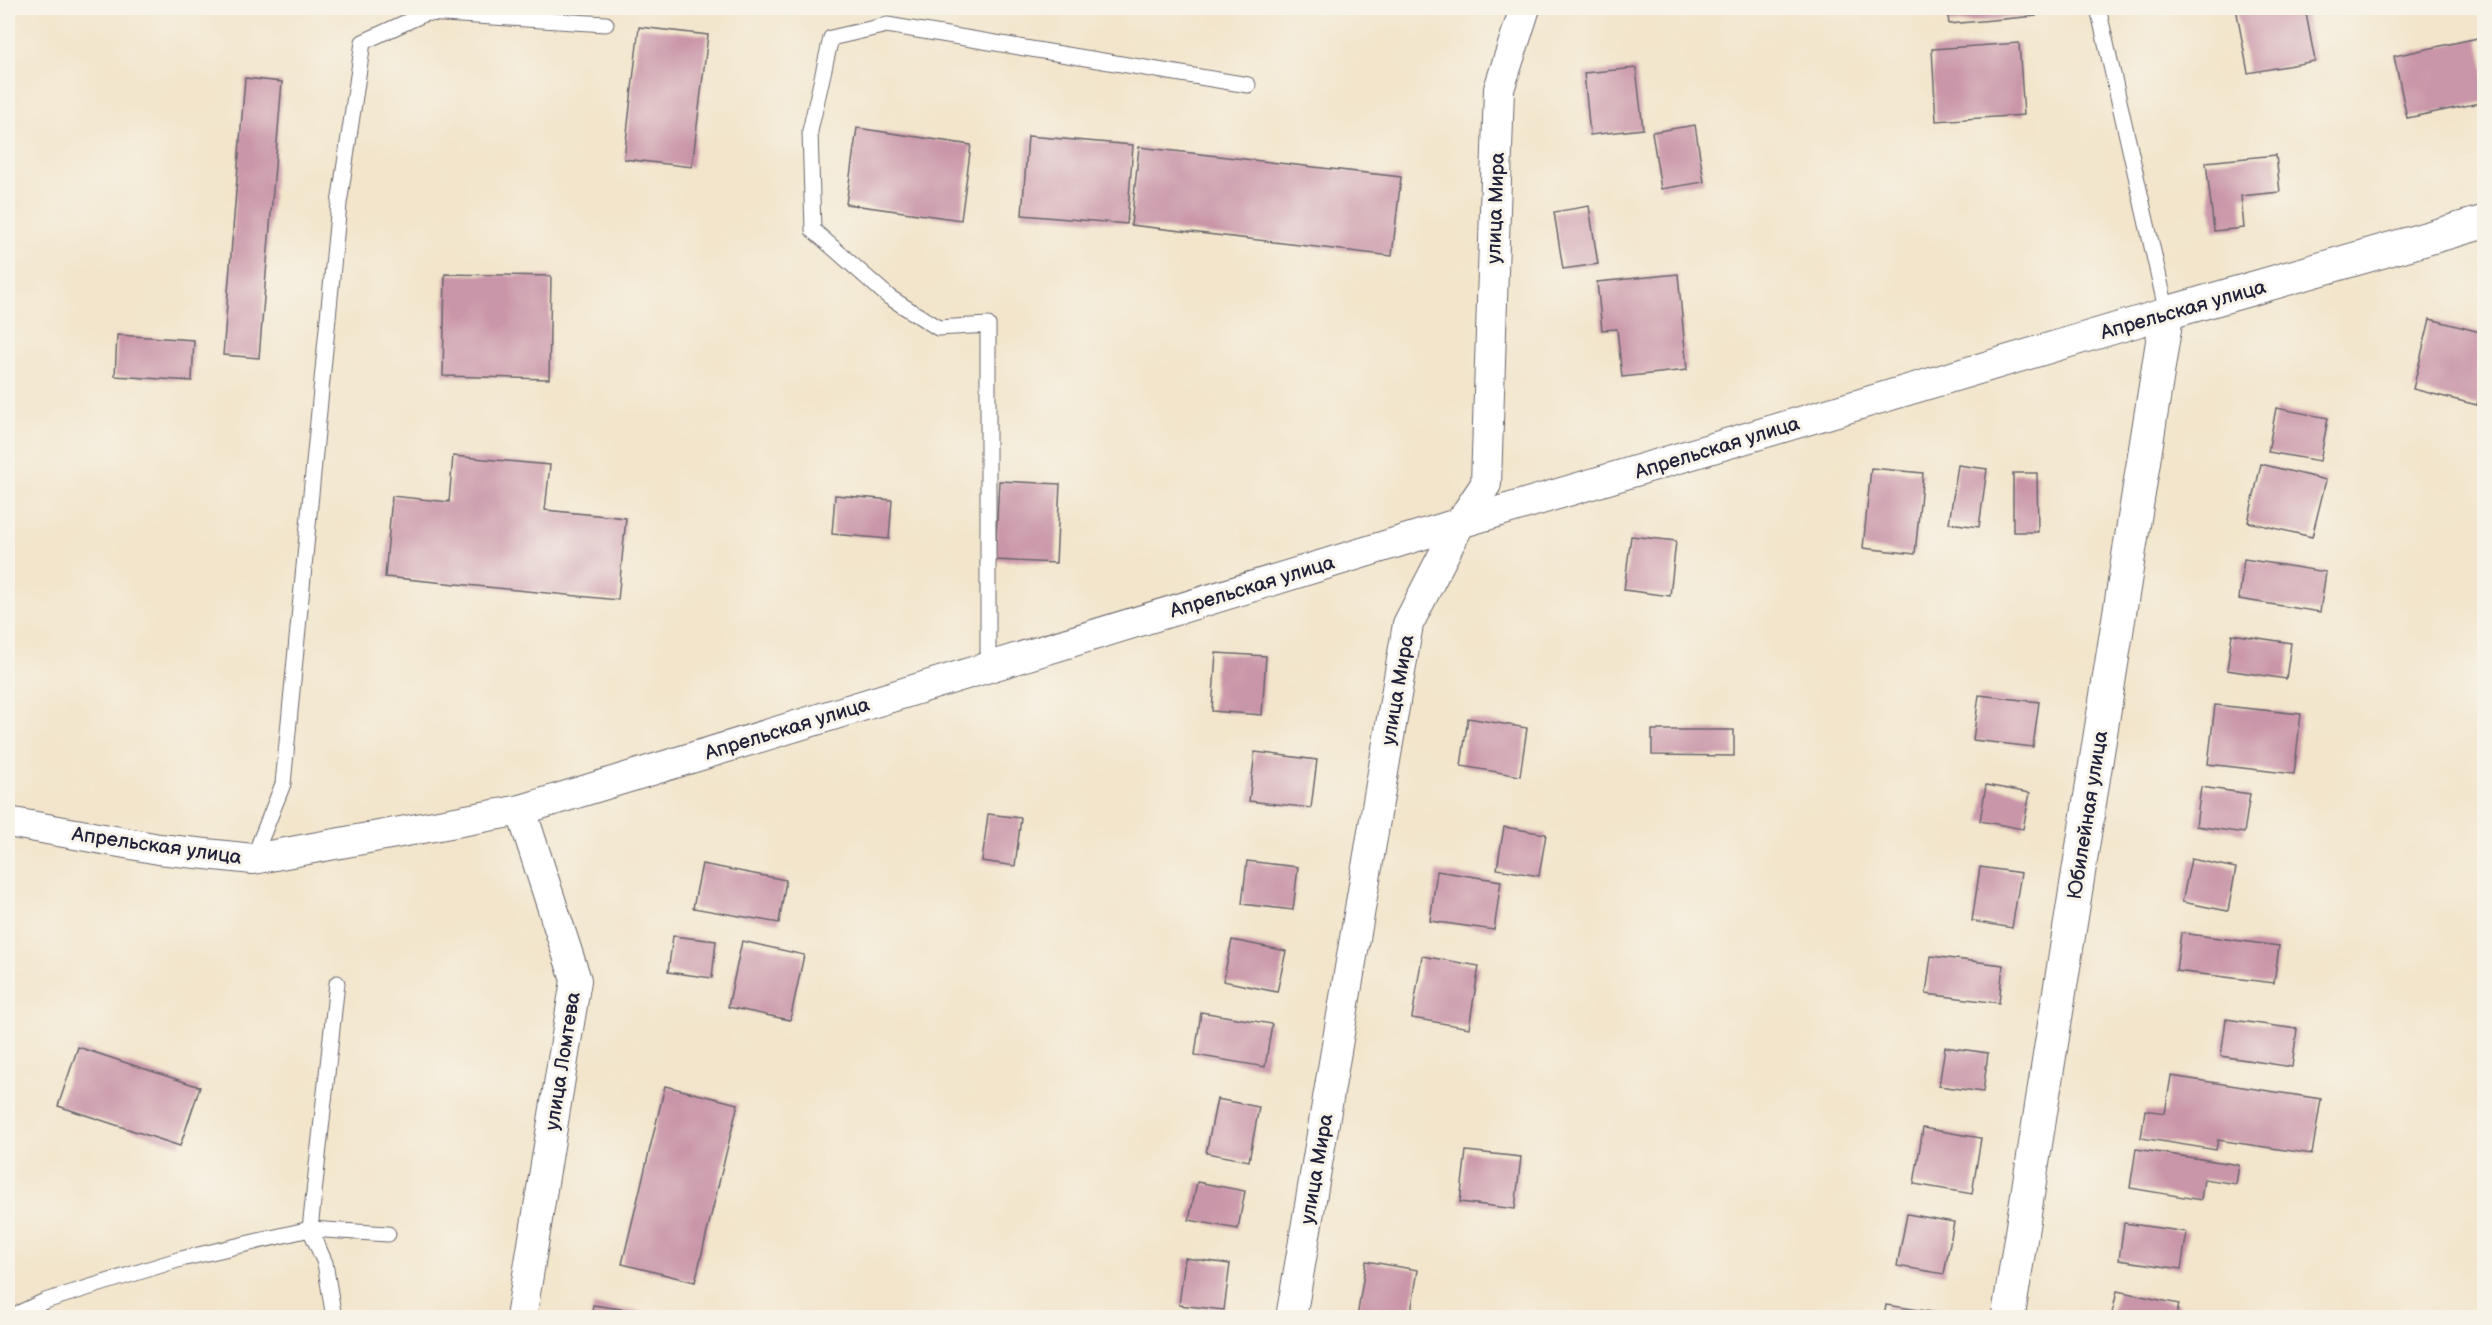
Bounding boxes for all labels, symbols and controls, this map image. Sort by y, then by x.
street label: улица Мира [1482,152,1510,264]
street label: Апрельская улица [2097,275,2269,345]
street label: Апрельская улица [1631,411,1803,485]
street label: Апрельская улица [1166,550,1338,624]
street label: улица Мира [1376,633,1420,747]
street label: Апрельская улица [701,692,873,766]
street label: Юбилейная улица [2063,729,2113,901]
street label: Апрельская улица [69,822,243,870]
street label: улица Ломтева [540,990,586,1132]
street label: улица Мира [1295,1112,1339,1226]

